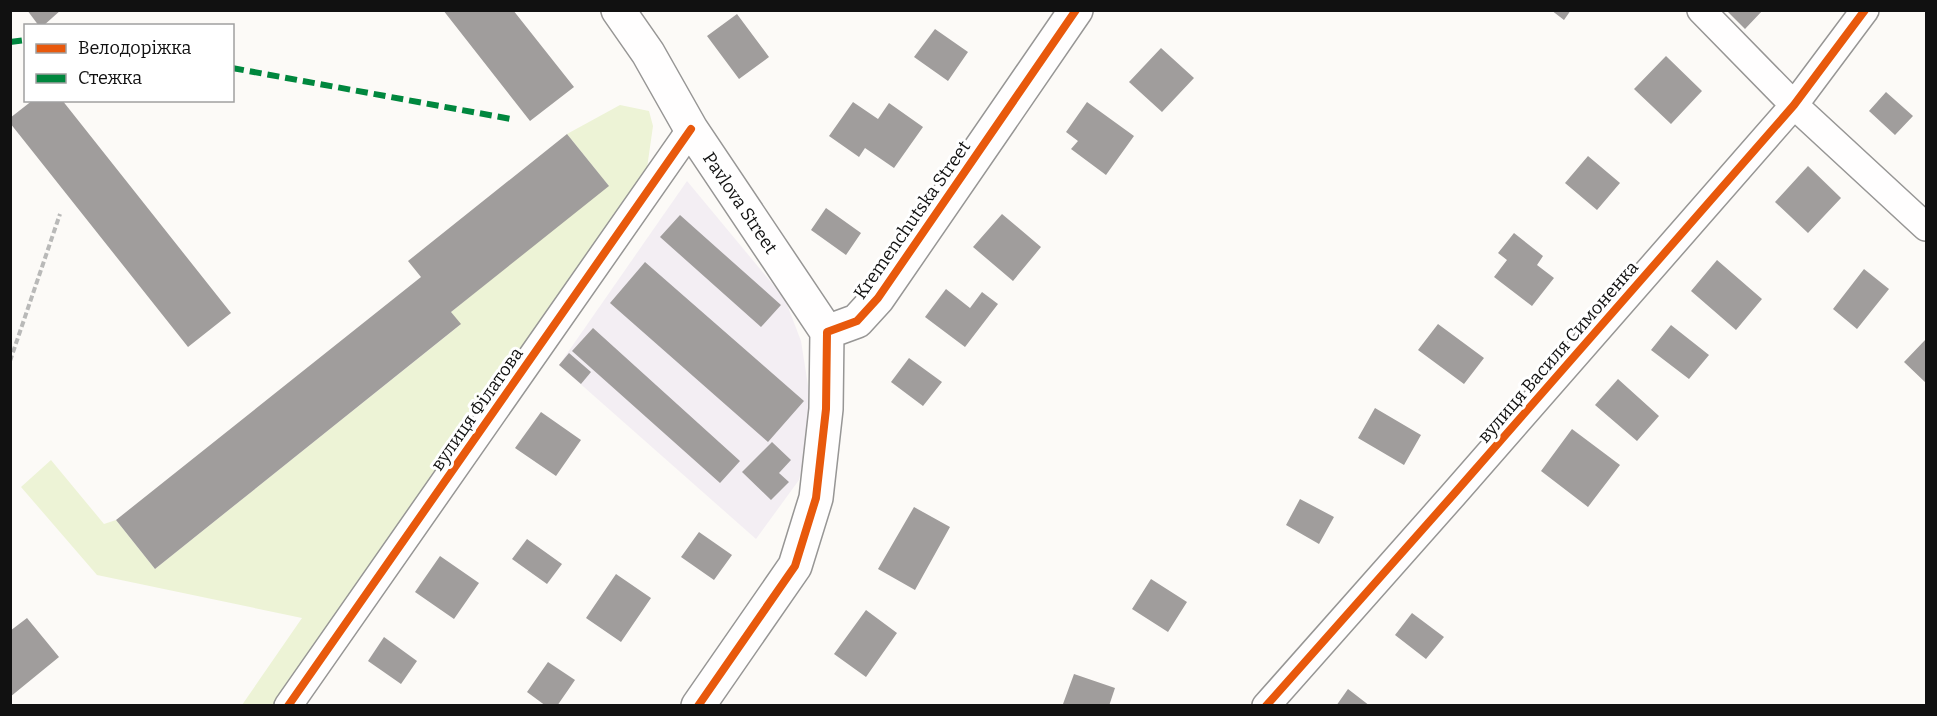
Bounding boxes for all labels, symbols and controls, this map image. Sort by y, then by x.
legend [24,24,234,102]
text: Велодоріжка [78,37,191,59]
text: Стежка [78,67,142,89]
street label: Kremenchutska Street [849,136,975,303]
street label: Pavlova Street [698,148,782,258]
street label: вулиця Василя Симоненка [1473,257,1643,447]
street label: вулиця Філатова [426,343,528,475]

